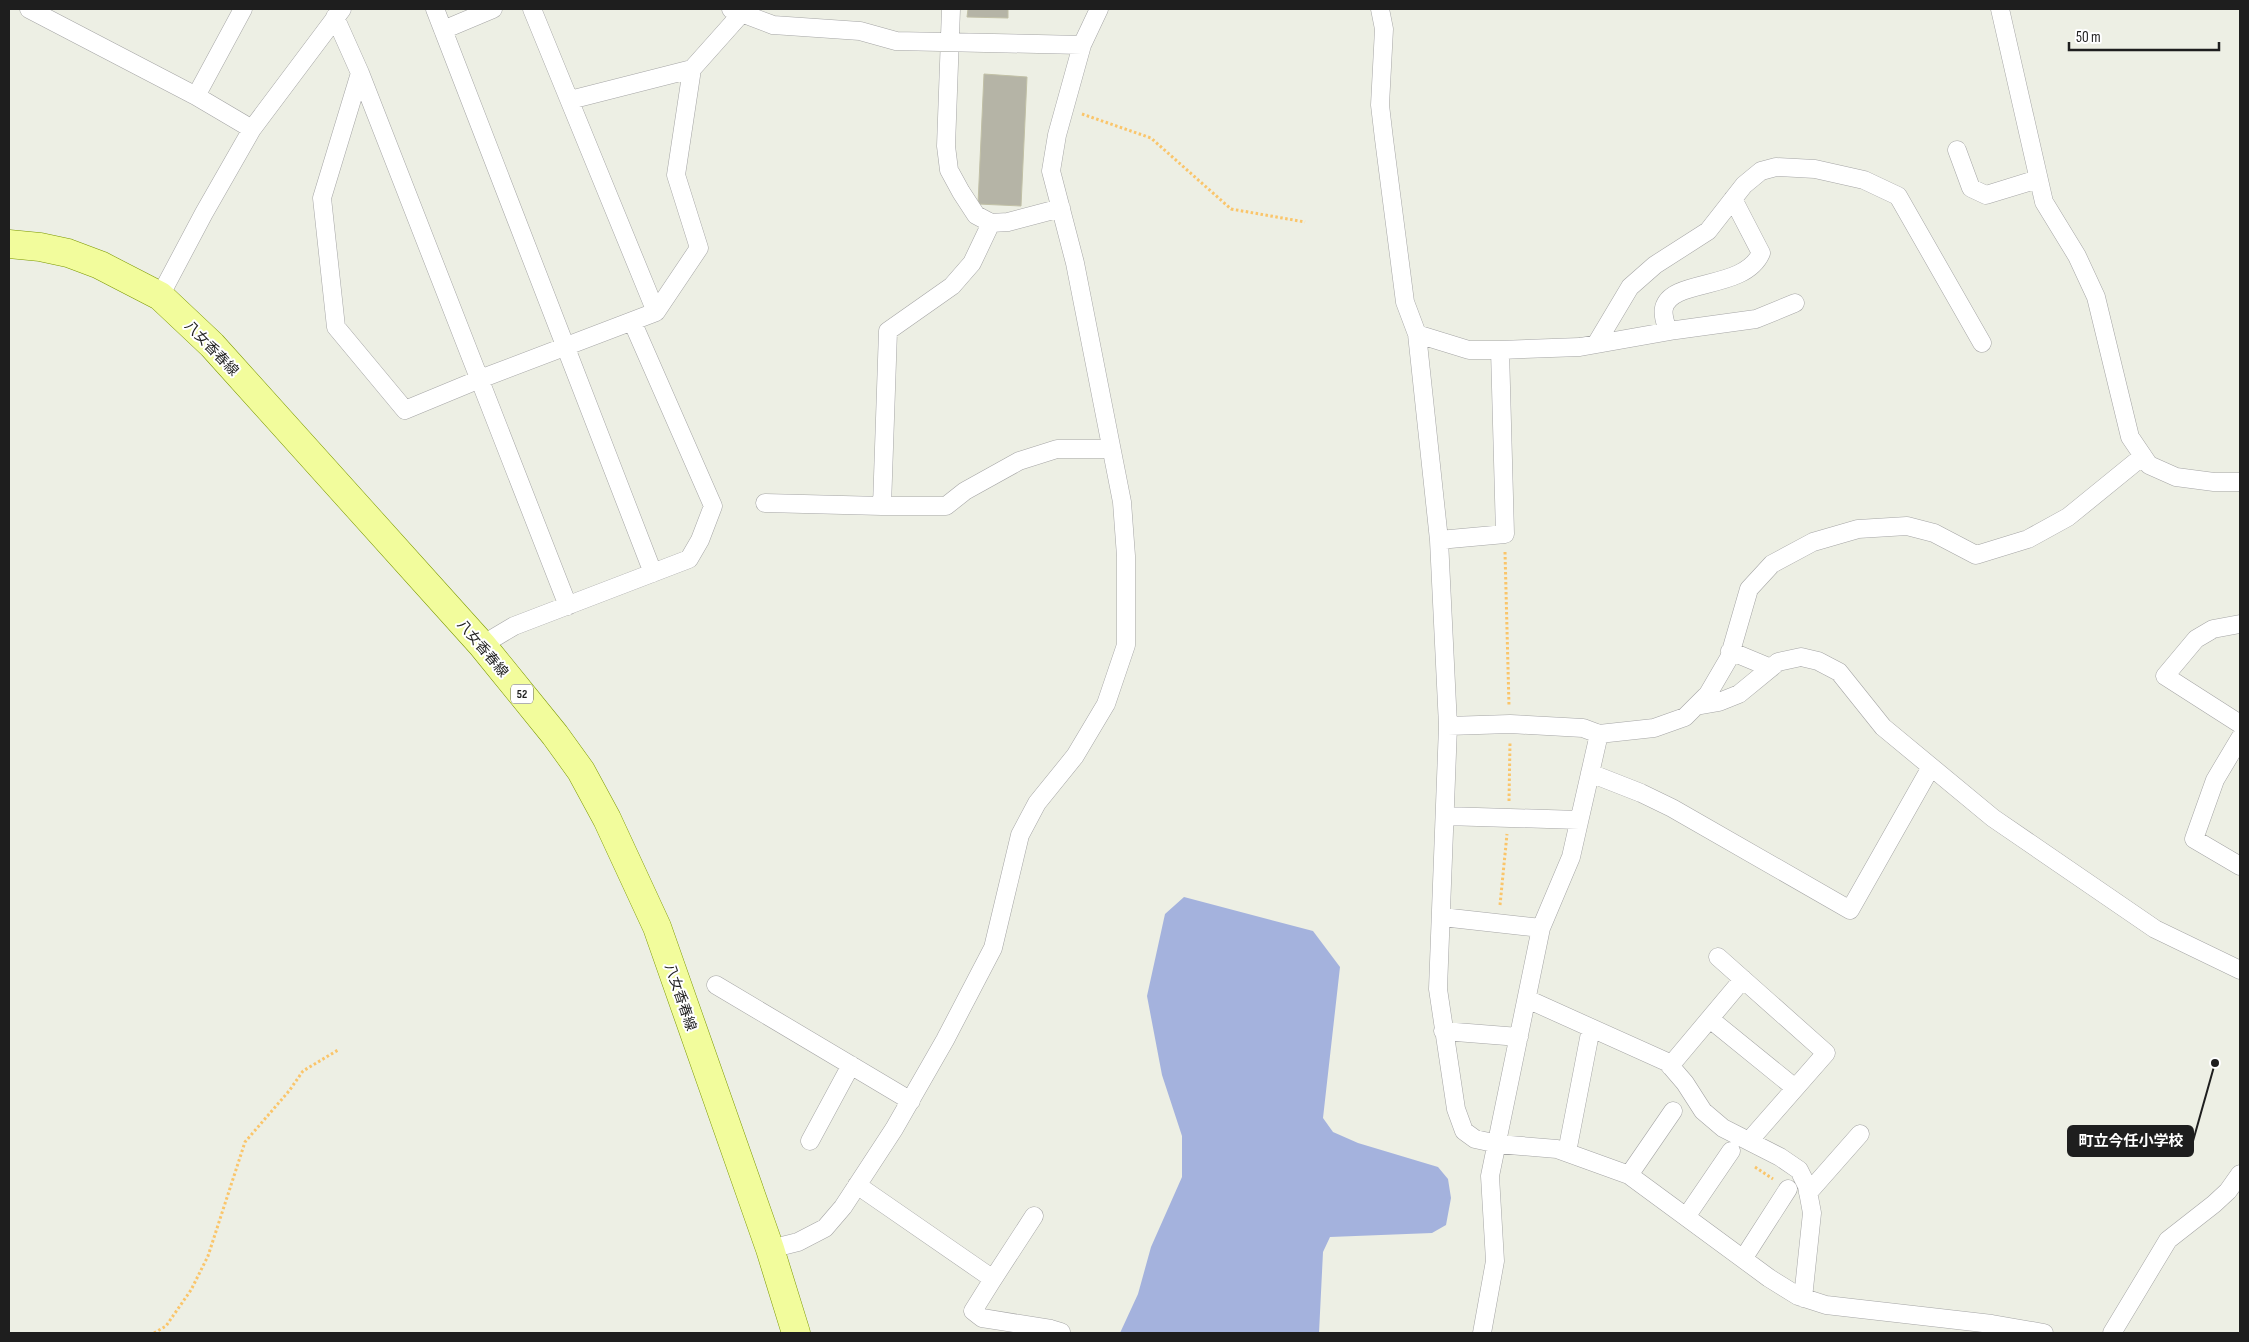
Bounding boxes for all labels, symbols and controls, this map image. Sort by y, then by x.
scale bar [2069,20,2219,52]
text: 50 m [2076,28,2101,47]
street label: 八女香春線 [181,317,242,379]
street label: 八女香春線 [454,616,512,681]
road number: 52 [511,684,533,704]
street label: 八女香春線 [661,961,700,1033]
callout: 町立今任小学校 [2068,1126,2193,1156]
text: 町立今任小学校 [2078,1132,2184,1151]

